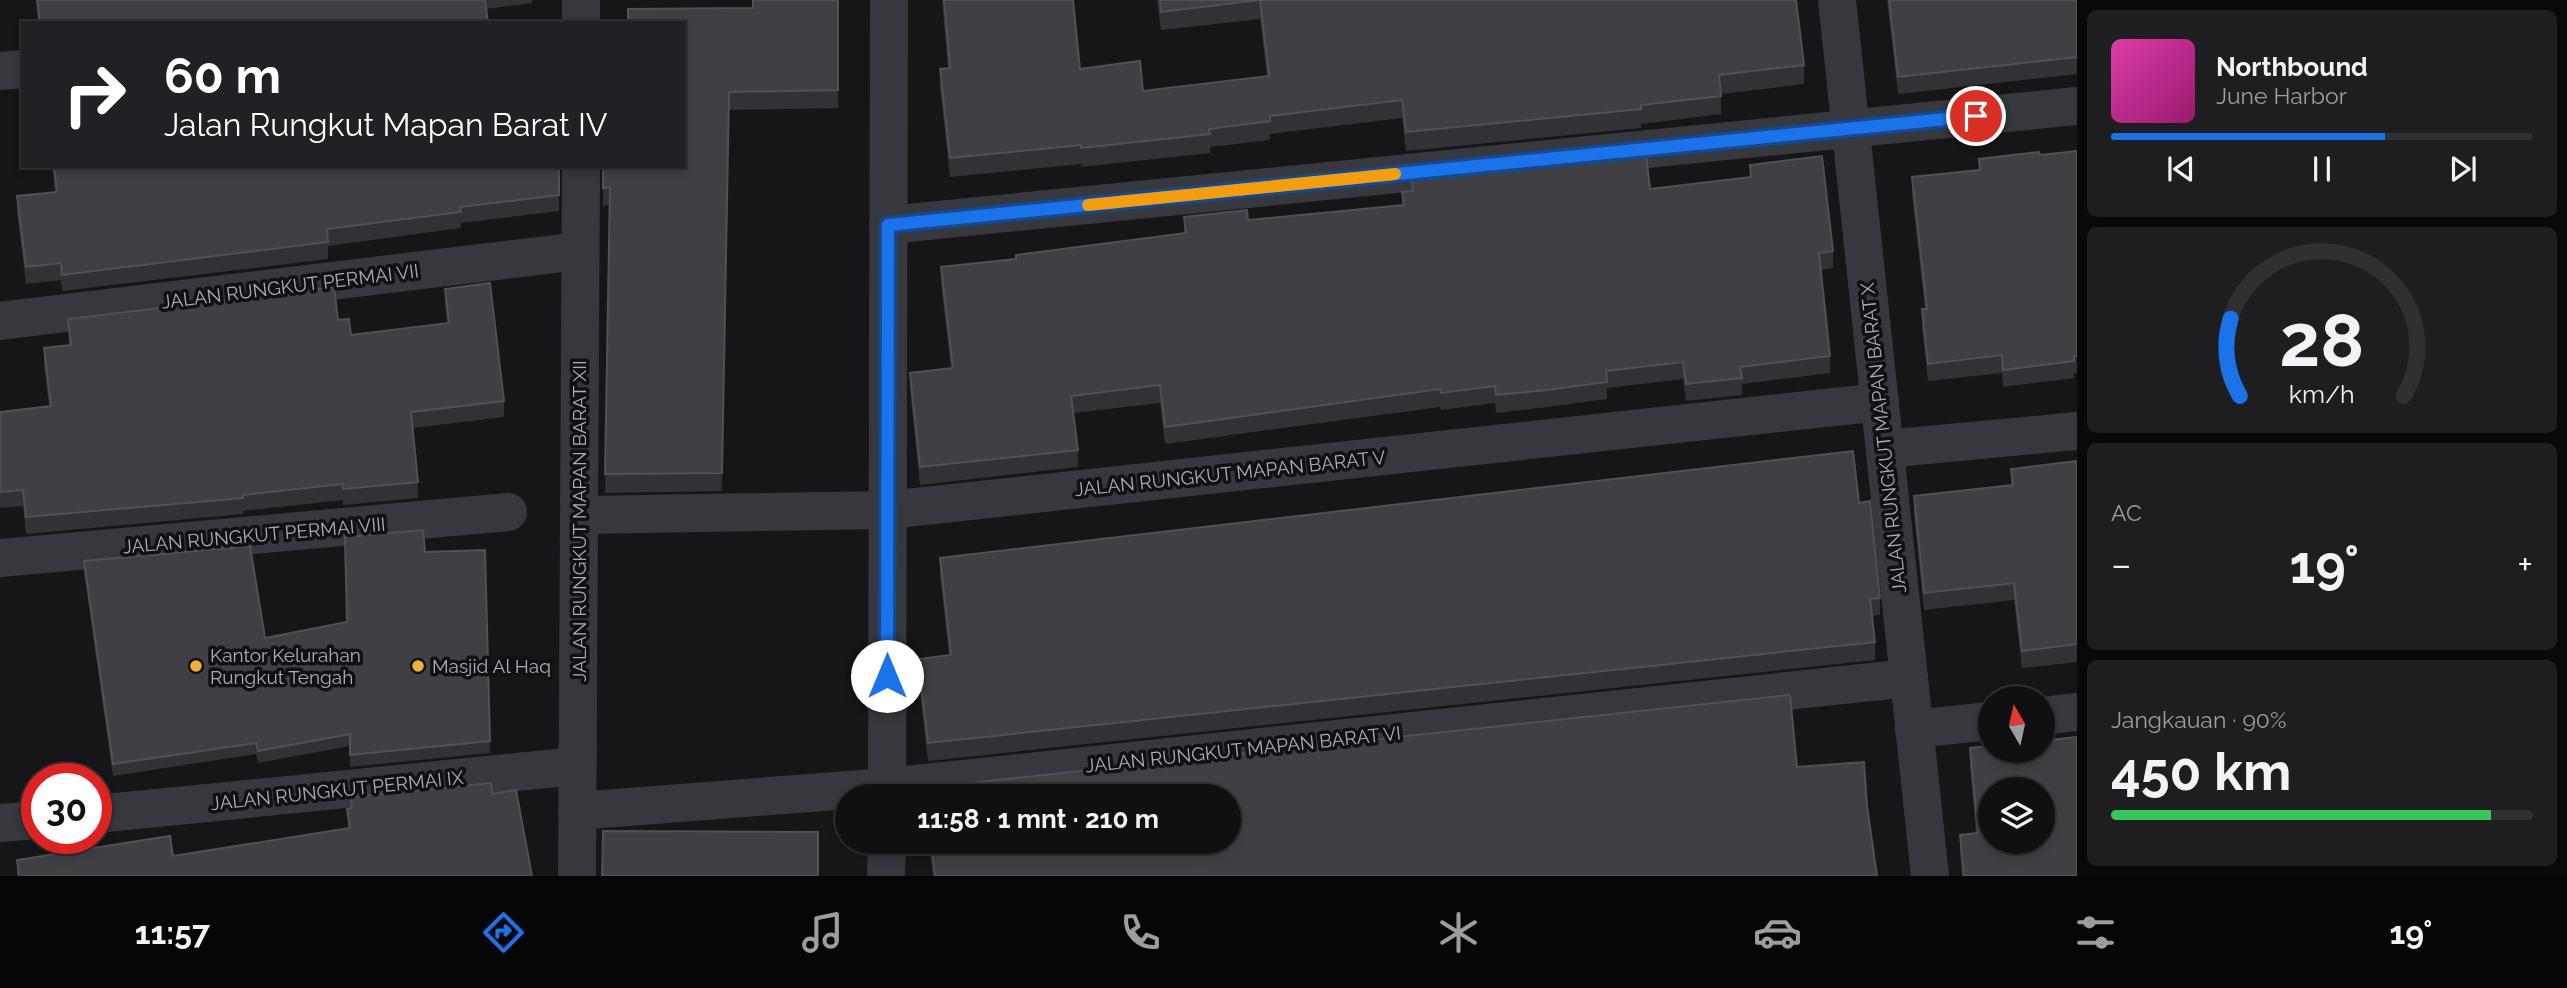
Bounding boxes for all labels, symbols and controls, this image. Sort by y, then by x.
text: 60 m [164,47,281,104]
icon: right [49,49,140,140]
text: Northbound [2216,52,2368,82]
text: June Harbor [2216,82,2347,109]
pin [1946,86,2006,146]
icon: arrive [1957,97,1995,135]
text: Jalan Rungkut Mapan Barat IV [164,106,608,143]
icon: previous [2162,150,2200,188]
icon: pause [2303,150,2341,188]
icon: next [2444,150,2482,188]
street label: JALAN RUNGKUT PERMAI VII [160,259,420,313]
street label: JALAN RUNGKUT MAPAN BARAT X [1856,282,1910,594]
text: 28 [2279,298,2365,383]
street label: JALAN RUNGKUT MAPAN BARAT XII [568,360,590,682]
text: km/h [2289,379,2355,409]
street label: JALAN RUNGKUT MAPAN BARAT V [1073,446,1387,500]
text: AC [2111,499,2142,526]
street label: JALAN RUNGKUT PERMAI VIII [122,513,386,557]
text: 19° [2290,534,2359,595]
text: − [2111,542,2131,587]
text: + [2517,542,2533,587]
position arrow [850,639,924,713]
place label: Kantor Kelurahan Rungkut Tengah [210,644,361,688]
place label: Masjid Al Haq [432,655,551,677]
marker: Kantor Kelurahan Rungkut Tengah [188,658,204,674]
marker: Masjid Al Haq [410,658,426,674]
north arrow [1978,686,2054,763]
map controls [1978,686,2055,854]
text: Jangkauan · 90% [2111,706,2286,733]
street label: JALAN RUNGKUT MAPAN BARAT VI [1084,721,1402,777]
text: 450 km [2111,741,2291,802]
speed limit sign: 30 [21,763,112,854]
street label: JALAN RUNGKUT PERMAI IX [209,766,465,814]
button: layers [1978,777,2055,854]
text: 11:58 · 1 mnt · 210 m [917,804,1159,834]
icon: directions [479,908,528,957]
icon: music [798,908,847,957]
icon: phone [1116,908,1165,957]
icon: climate [1434,908,1483,957]
icon: car [1753,908,1802,957]
icon: filters [2071,908,2120,957]
text: 11:57 [135,914,210,951]
text: 19° [2389,914,2432,951]

